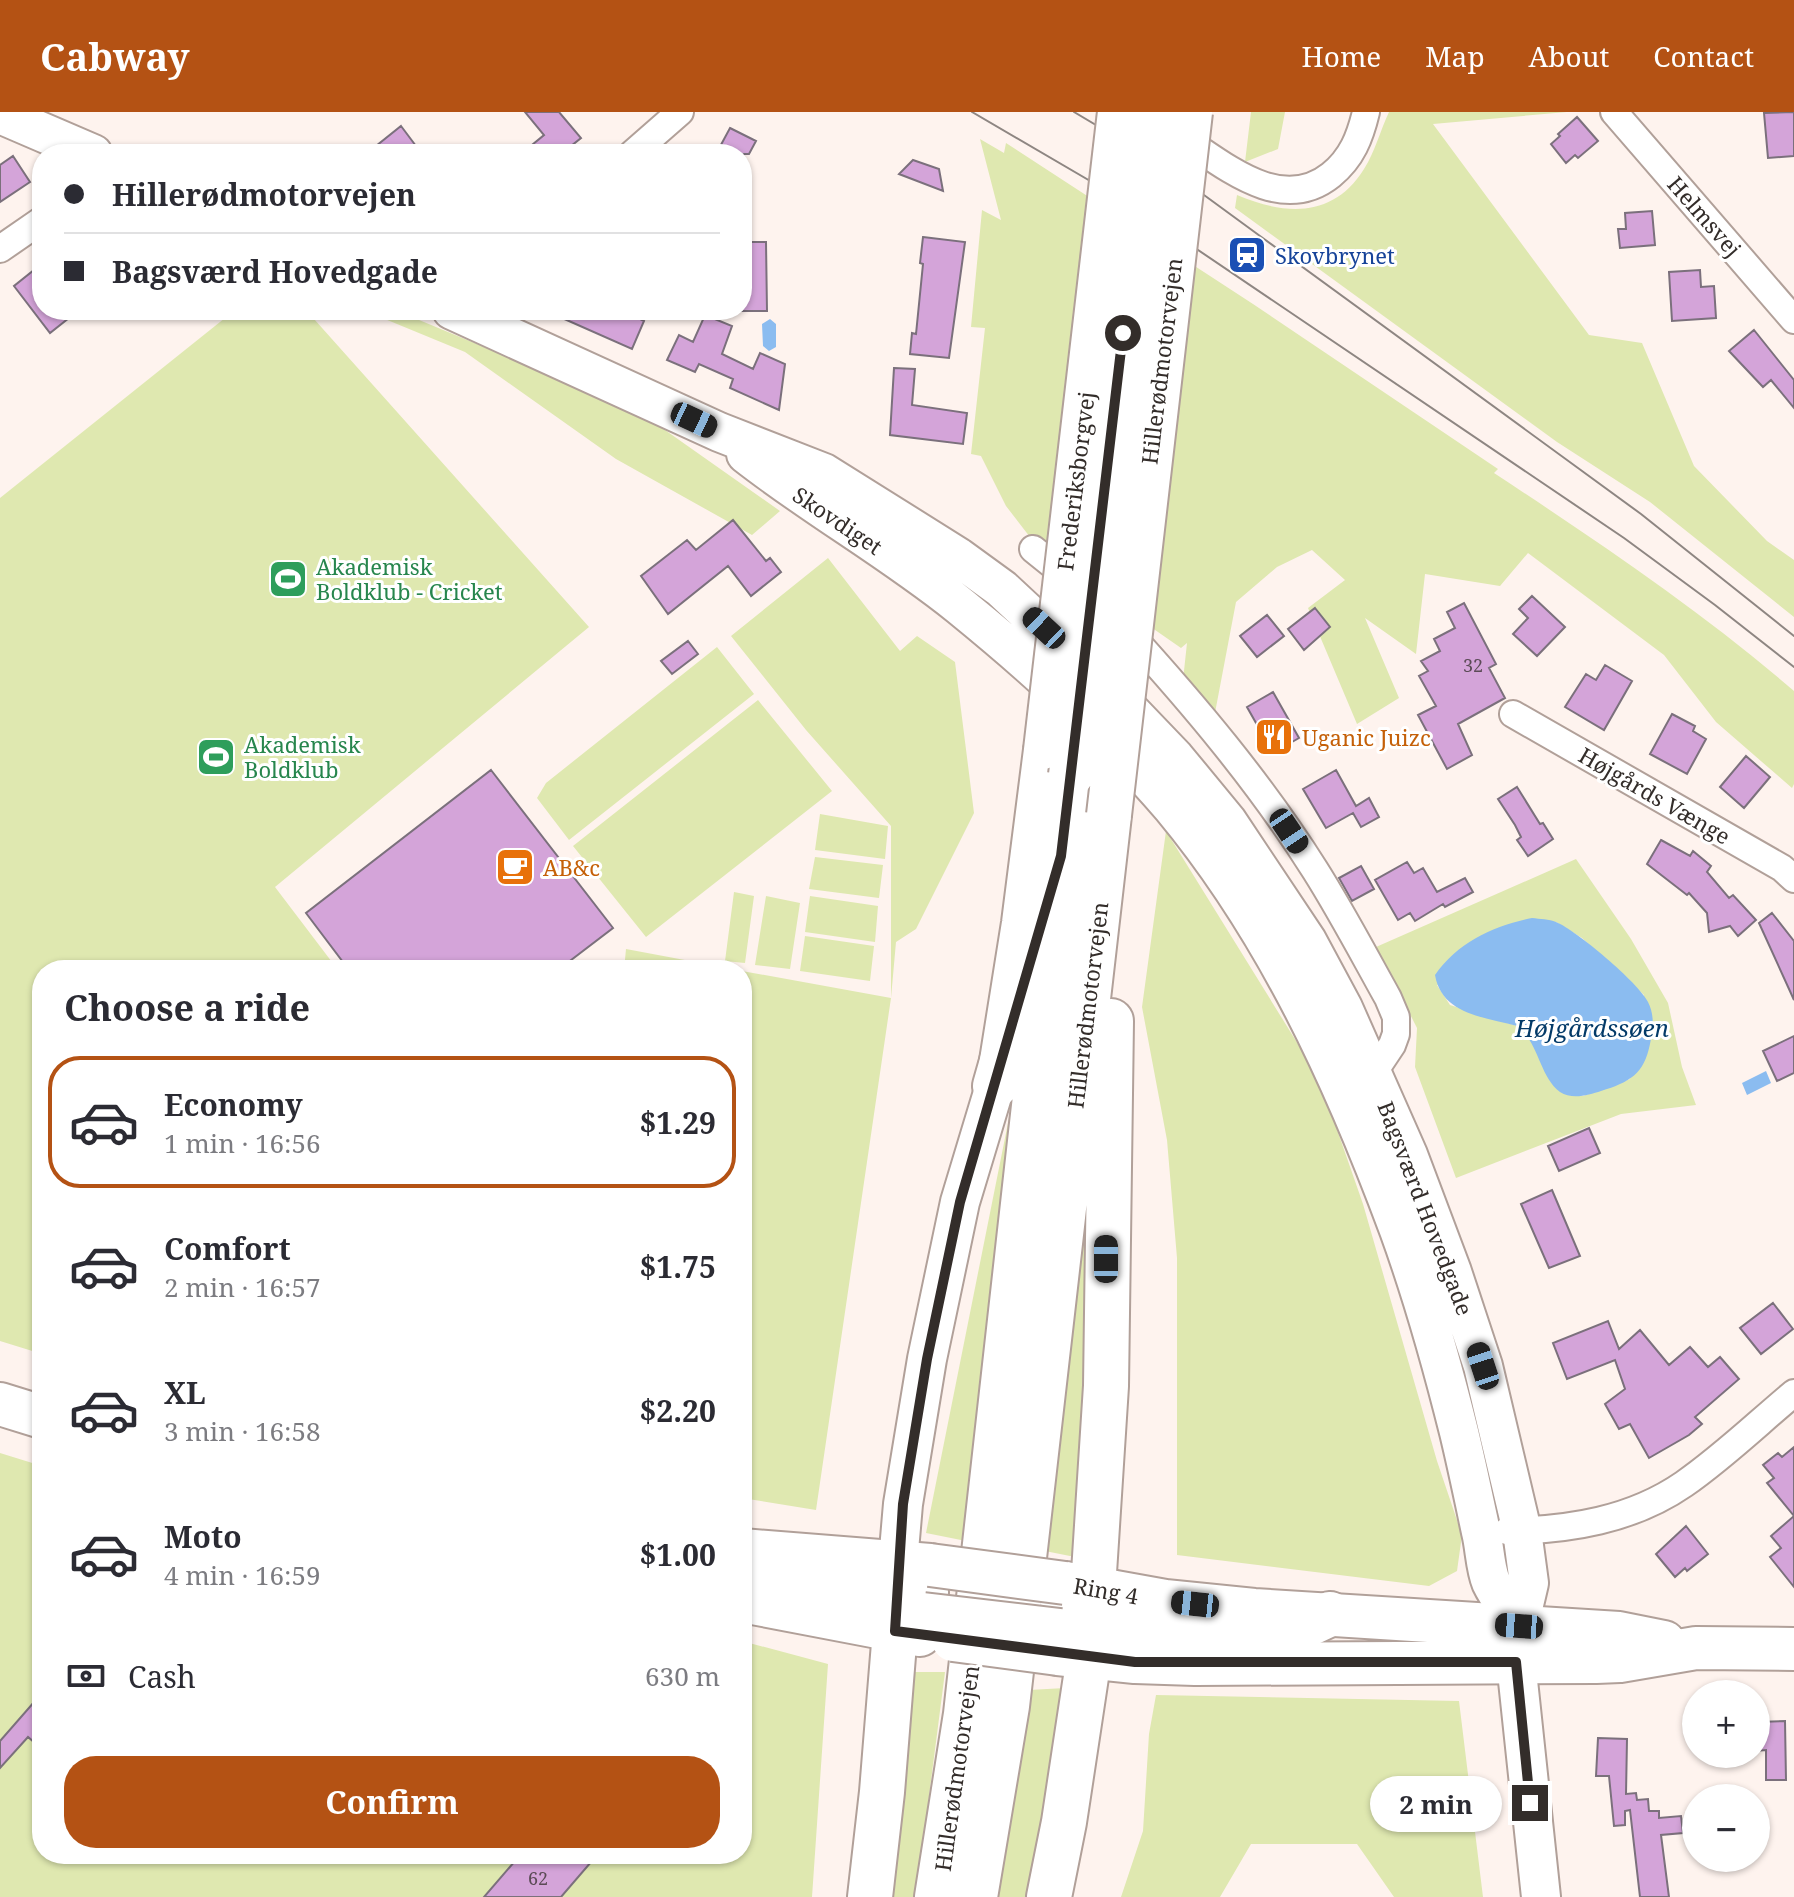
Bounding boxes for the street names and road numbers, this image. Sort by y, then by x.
street label: Helmsvej [1662,169,1748,263]
street label: Hillerødmotorvejen [1133,256,1189,466]
street label: Frederiksborgvej [1049,390,1101,572]
street label: Skovdiget [787,479,889,561]
street label: Højgårds Vænge [1574,739,1736,851]
street label: Hillerødmotorvejen [1059,900,1115,1110]
street label: Bagsværd Hovedgade [1371,1097,1481,1319]
street label: Ring 4 [1071,1570,1141,1610]
street label: Hillerødmotorvejen [927,1663,985,1873]

